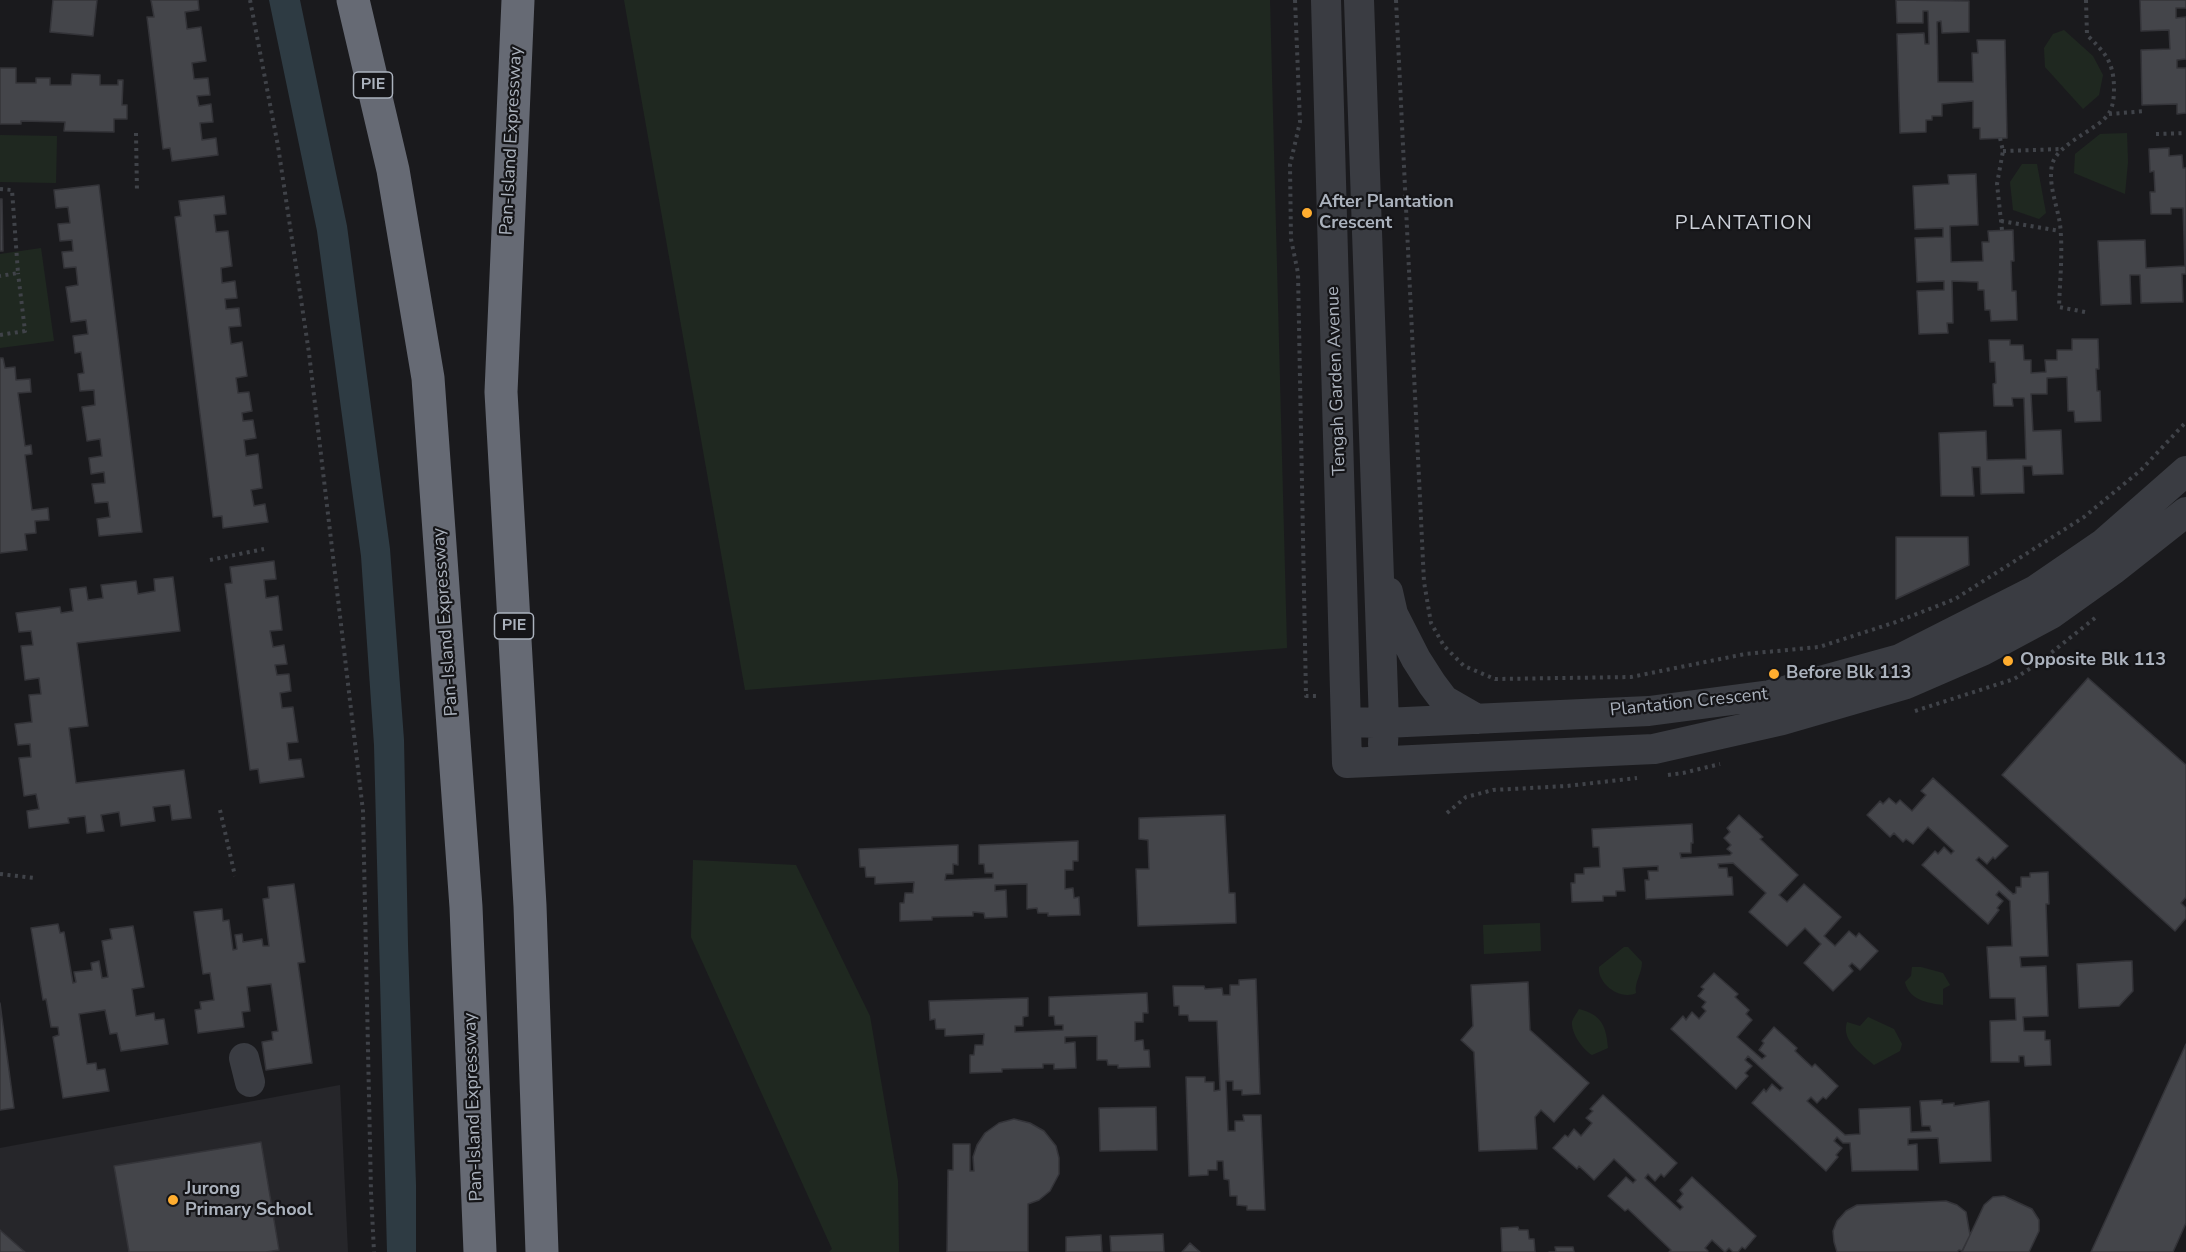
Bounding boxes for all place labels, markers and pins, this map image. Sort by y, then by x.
place label: After Plantation Crescent [1319,192,1454,234]
marker: After Plantation Crescent [1300,206,1314,220]
place label: Opposite Blk 113 [2020,650,2166,672]
marker: Opposite Blk 113 [2001,654,2015,668]
place label: Before Blk 113 [1786,663,1911,685]
marker: Before Blk 113 [1767,667,1781,681]
place label: Jurong Primary School [185,1179,313,1222]
marker: Jurong Primary School [166,1193,180,1207]

